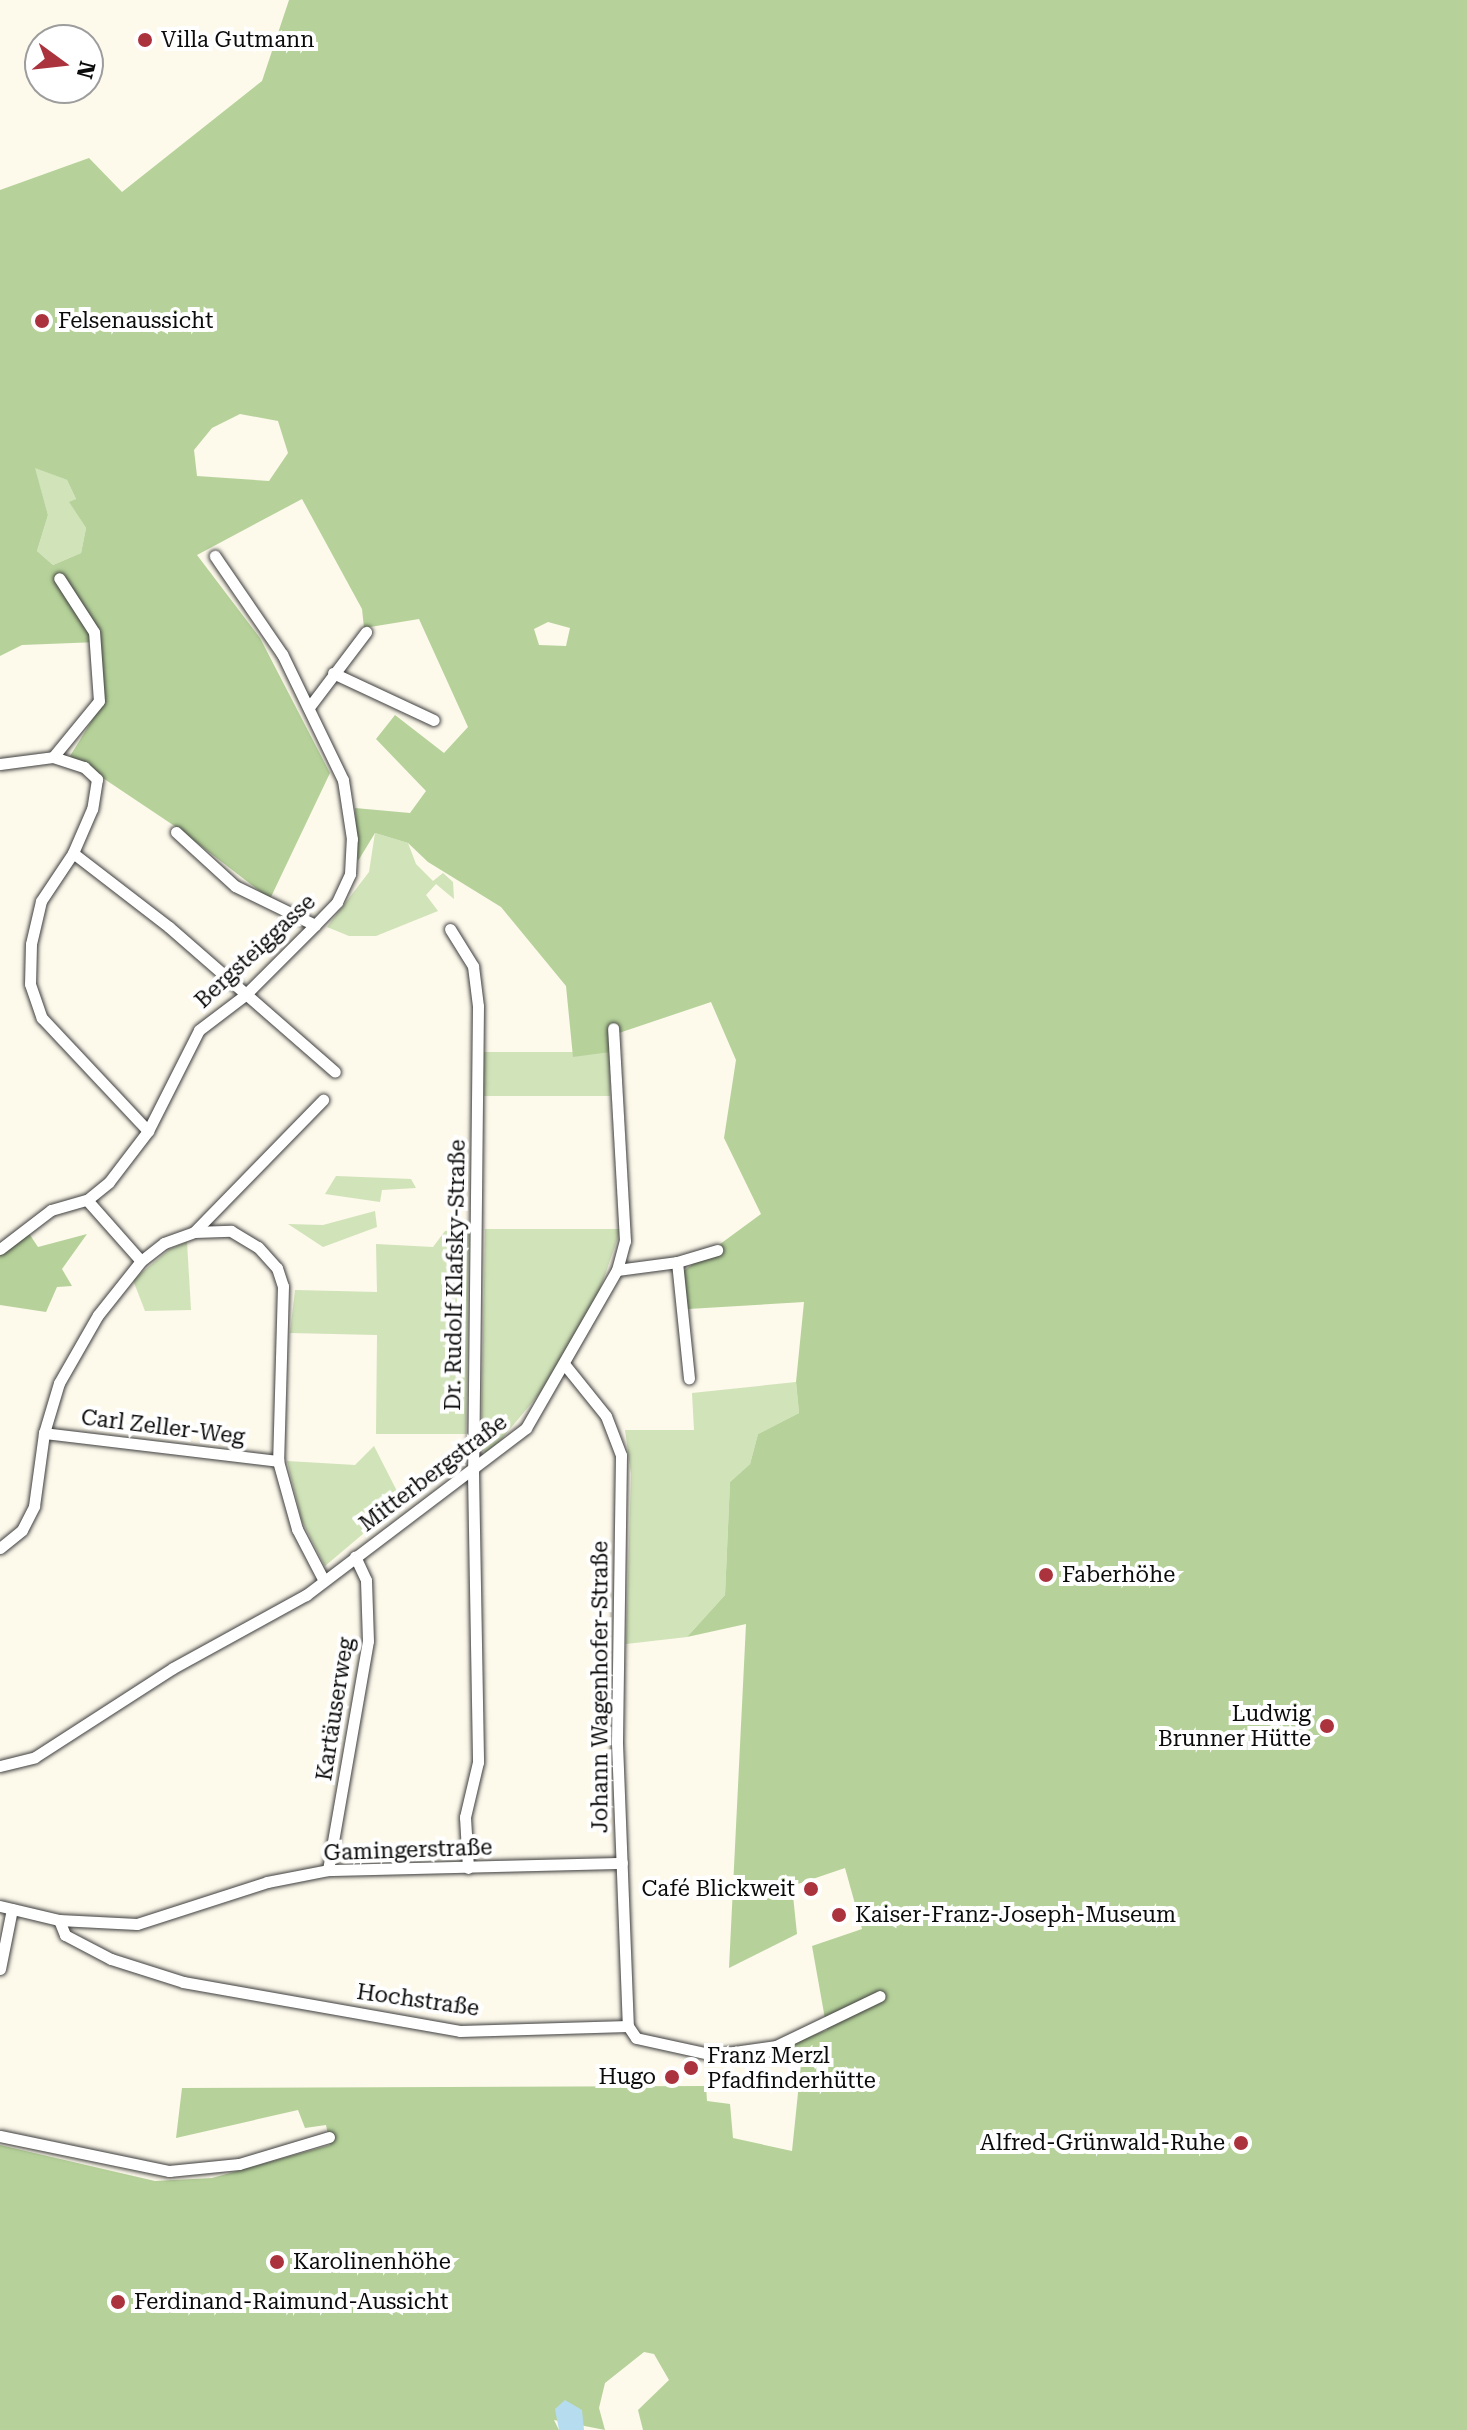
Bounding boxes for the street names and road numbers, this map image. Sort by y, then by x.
street label: Bergsteiggasse [189,888,321,1014]
street label: Dr. Rudolf Klafsky-Straße [439,1139,471,1411]
street label: Carl Zeller-Weg [80,1404,246,1450]
street label: Mitterbergstraße [354,1409,512,1537]
street label: Johann Wagenhofer-Straße [587,1541,613,1833]
street label: Kartäuserweg [311,1635,359,1783]
street label: Gamingerstraße [323,1834,493,1866]
street label: Hochstraße [355,1978,481,2022]

